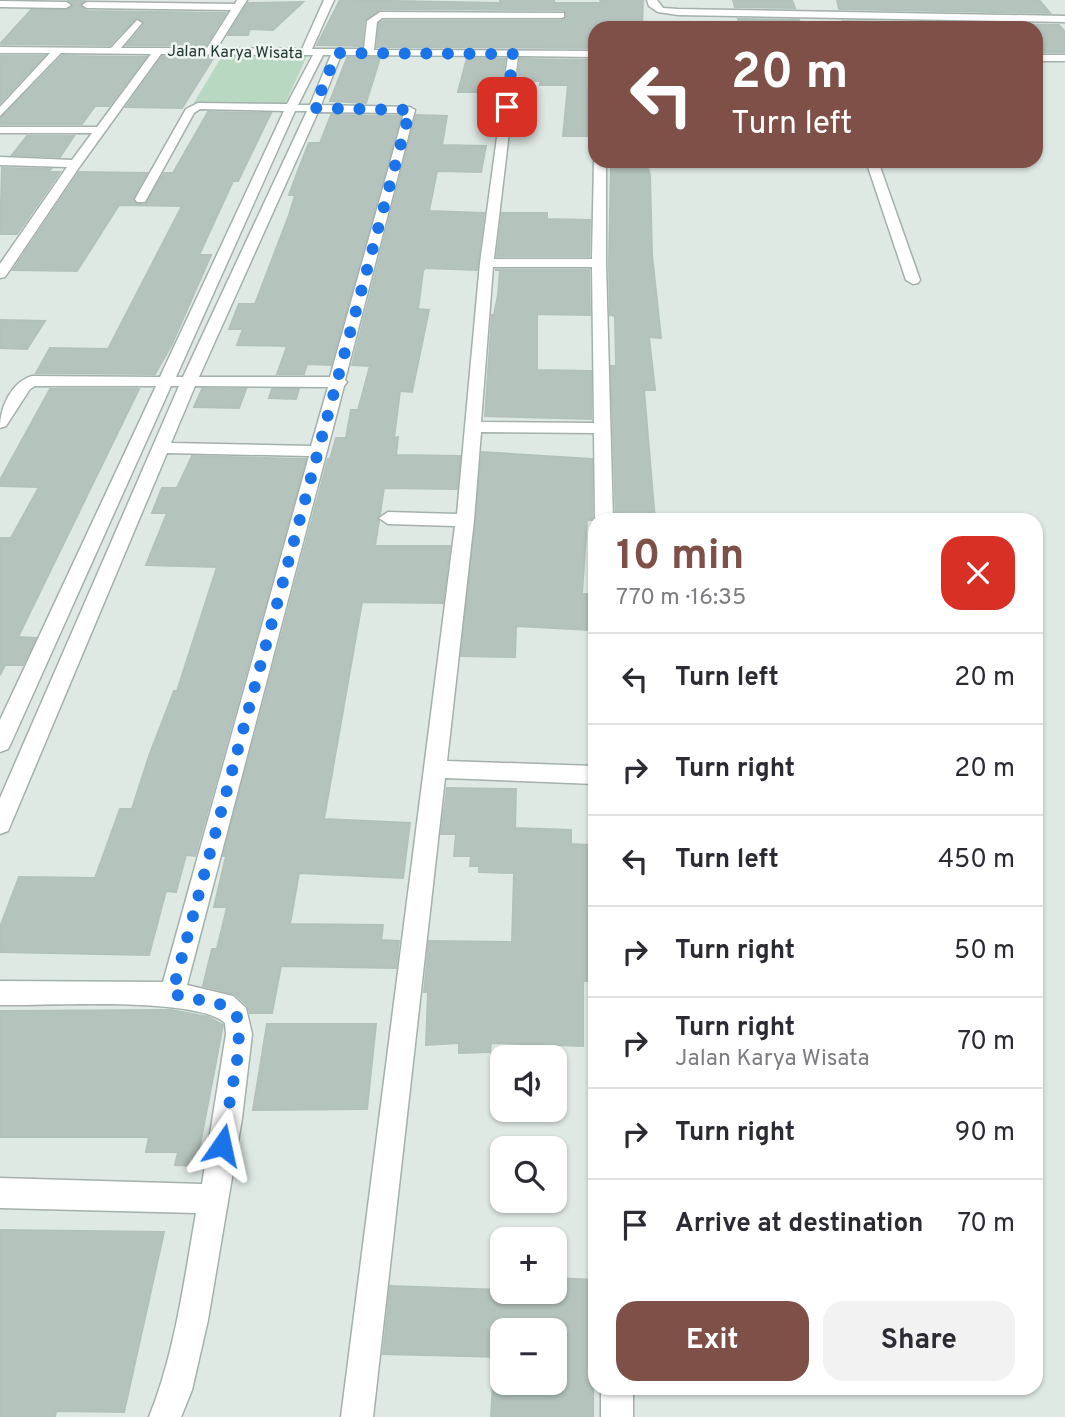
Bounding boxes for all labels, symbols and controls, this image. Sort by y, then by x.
street label: Jalan Karya Wisata [167,42,303,64]
text: 20 m [731,44,848,106]
icon: left [616,49,707,140]
pin [477,77,537,137]
icon: arrive [488,88,526,126]
text: Turn left [731,105,852,145]
text: 10 min [616,531,744,584]
button: close [941,536,1015,610]
text: 770 m · 16:35 [616,584,746,613]
icon: left [616,660,654,698]
text: Turn left [675,662,779,695]
text: 20 m [954,662,1015,695]
icon: right [616,751,654,789]
text: Turn right [675,753,795,786]
text: 20 m [954,753,1015,786]
icon: left [616,842,654,880]
text: Turn left [675,844,779,877]
text: 450 m [938,844,1015,877]
icon: right [616,933,654,971]
text: Turn right [675,935,795,968]
text: 50 m [954,935,1015,968]
text: Turn right [675,1012,795,1045]
icon: right [616,1024,654,1062]
text: 70 m [957,1026,1015,1059]
map controls [490,1045,567,1395]
button: sound [490,1045,567,1122]
text: Jalan Karya Wisata [675,1045,870,1074]
position arrow [185,1108,259,1182]
icon: right [616,1115,654,1153]
text: Turn right [675,1117,795,1150]
text: 90 m [955,1117,1015,1150]
button: search [490,1136,567,1213]
icon: arrive [616,1206,654,1244]
text: Arrive at destination [675,1208,923,1241]
text: 70 m [957,1208,1015,1241]
button: + [490,1227,567,1304]
button: Exit [616,1301,809,1381]
button: Share [823,1301,1015,1381]
button: − [490,1318,567,1395]

